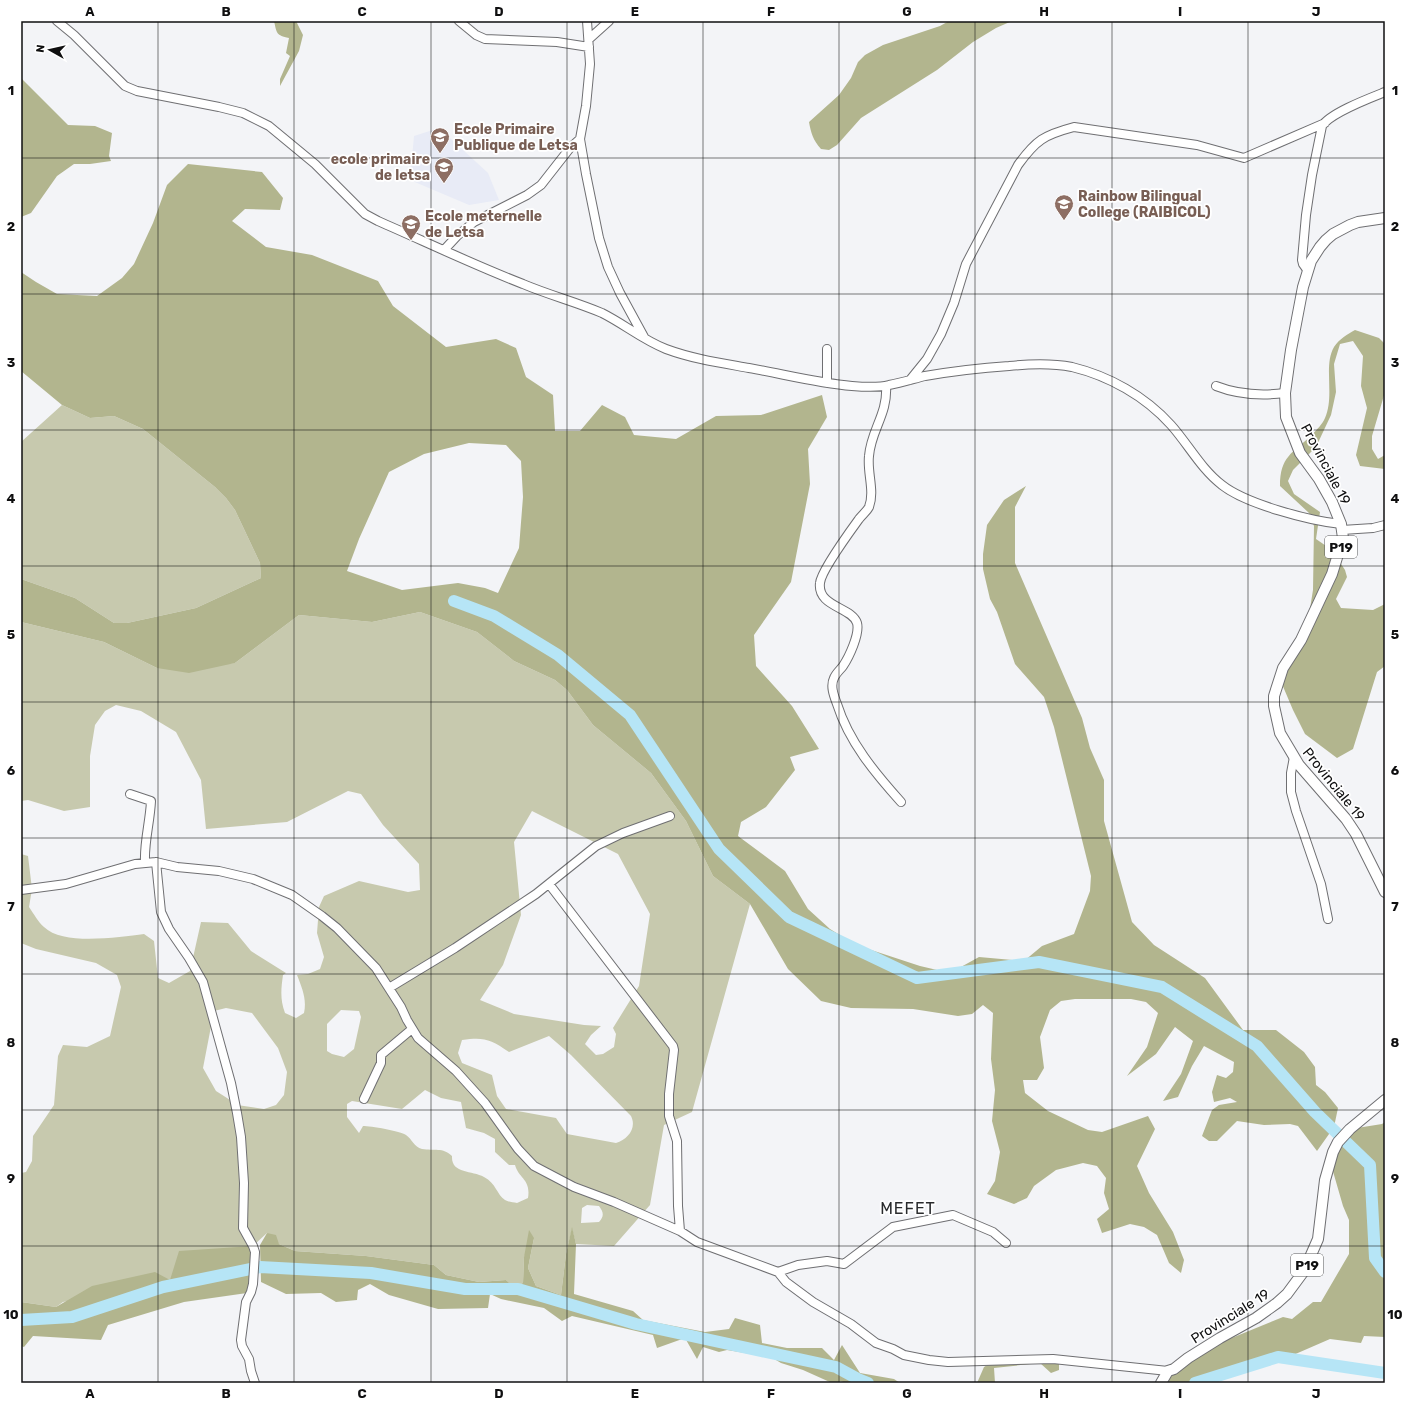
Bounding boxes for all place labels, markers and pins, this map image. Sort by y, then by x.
place label: Ecole Primaire Publique de Letsa [454,121,578,154]
school or university icon: Ecole Primaire Publique de Letsa [429,126,451,154]
place label: ecole primaire de letsa [331,151,430,184]
school or university icon: ecole primaire de letsa [433,156,455,184]
place label: Rainbow Bilingual College (RAIBICOL) [1078,188,1211,221]
school or university icon: Rainbow Bilingual College (RAIBICOL) [1053,193,1075,221]
place label: Ecole meternelle de Letsa [425,208,542,241]
school or university icon: Ecole meternelle de Letsa [400,213,422,241]

